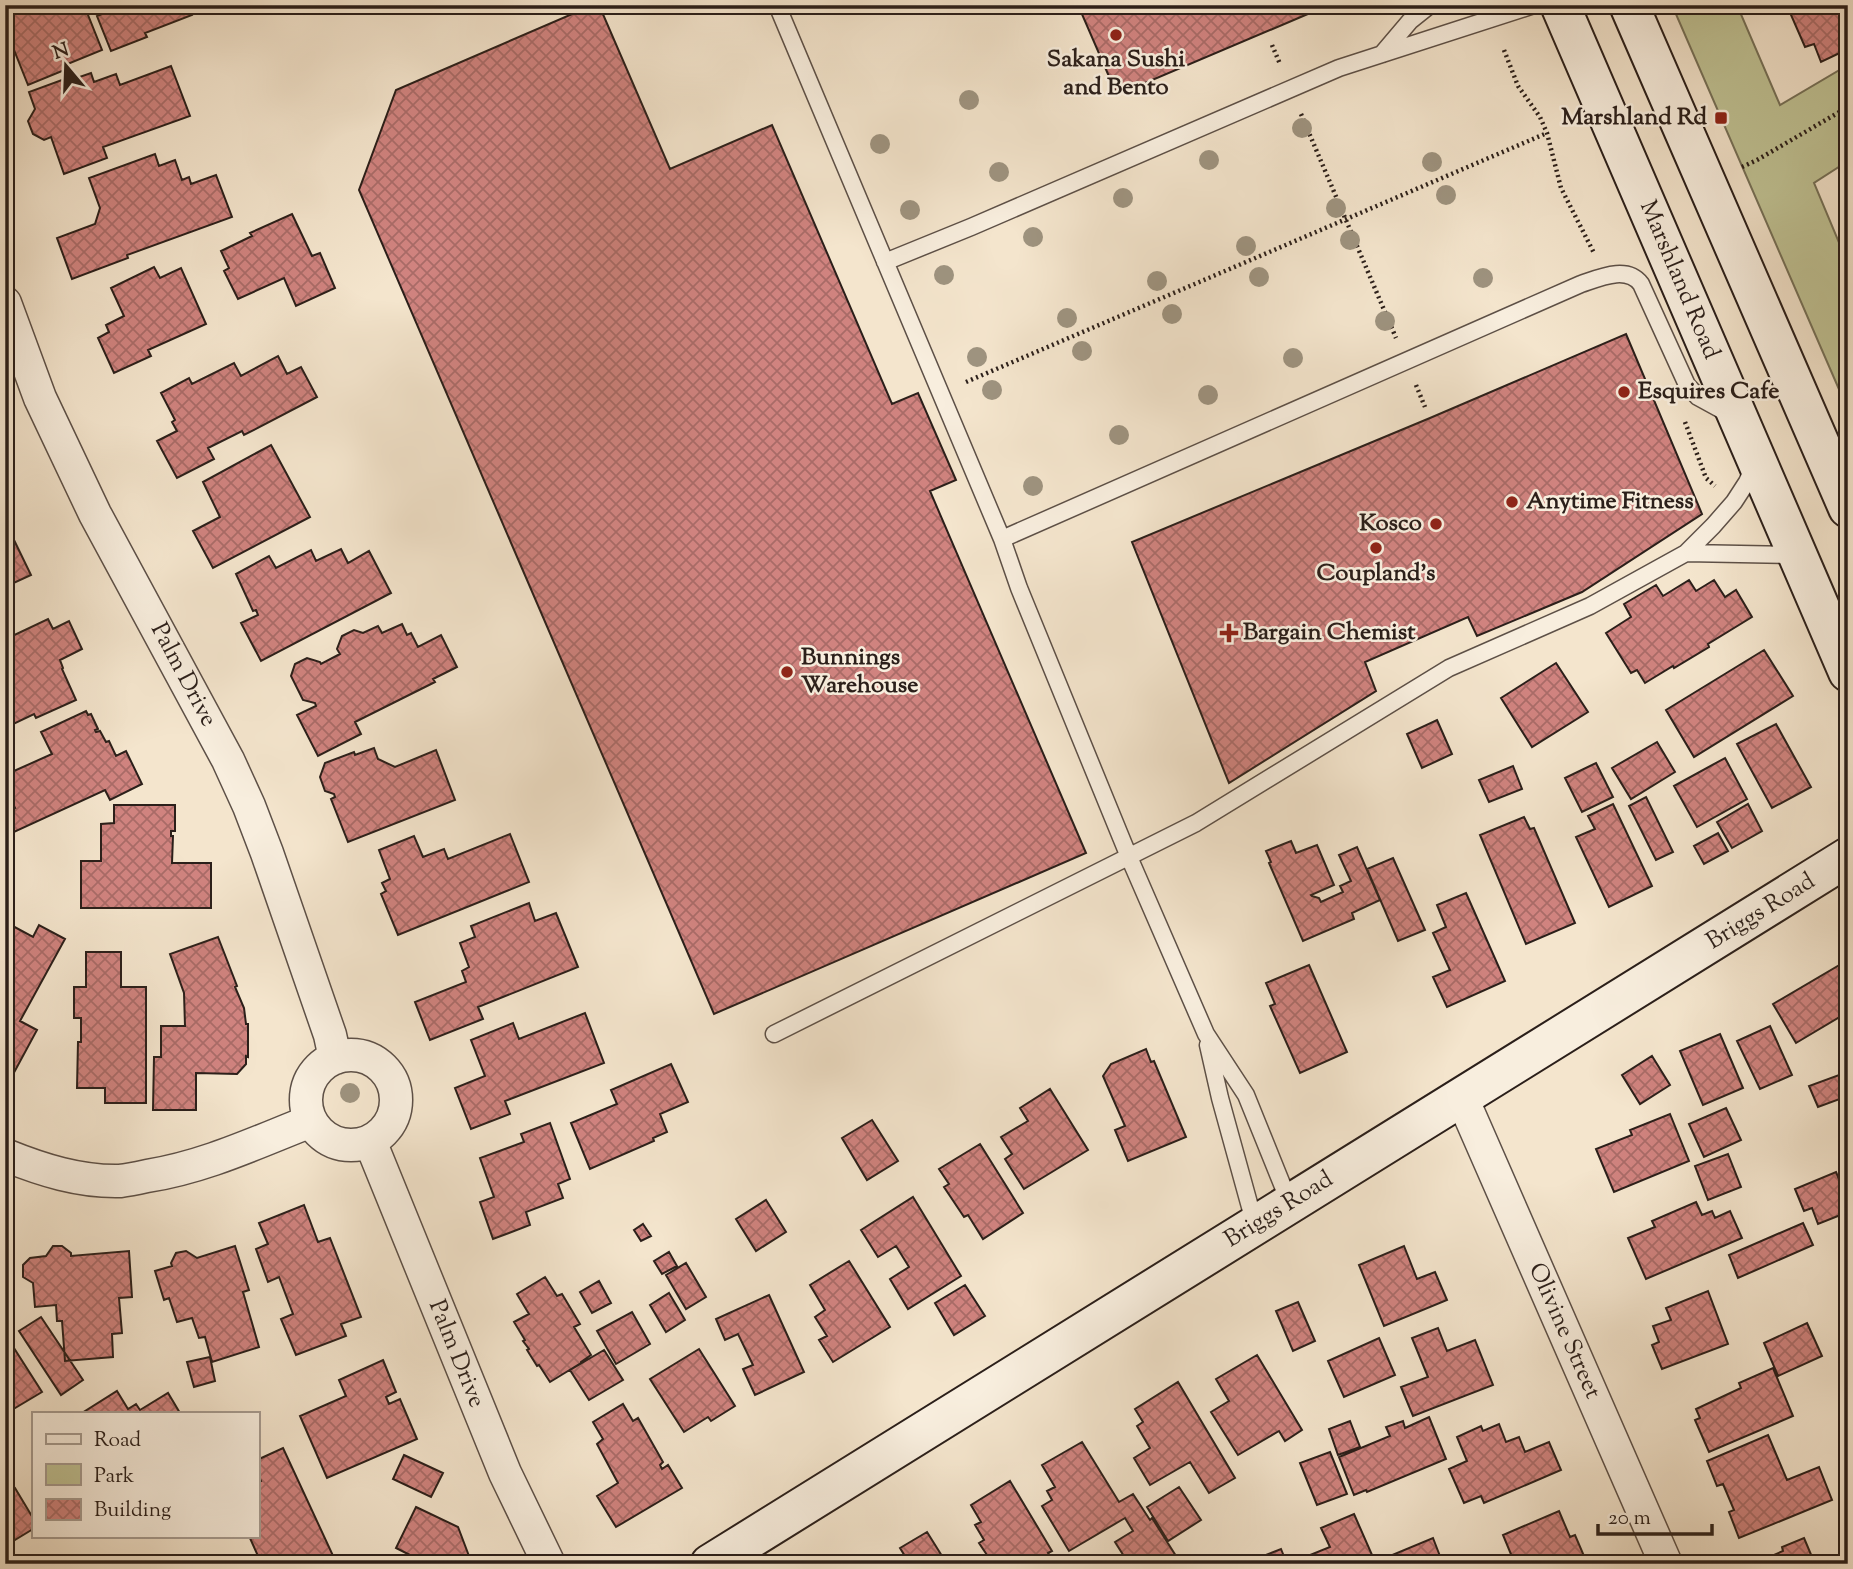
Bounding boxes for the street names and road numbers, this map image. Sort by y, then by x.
street label: Marshland Road [1630,195,1728,365]
street label: Palm Drive [141,617,225,733]
street label: Briggs Road [1700,865,1822,959]
street label: Briggs Road [1218,1163,1340,1257]
street label: Olivine Street [1519,1258,1609,1404]
street label: Palm Drive [419,1295,493,1413]

